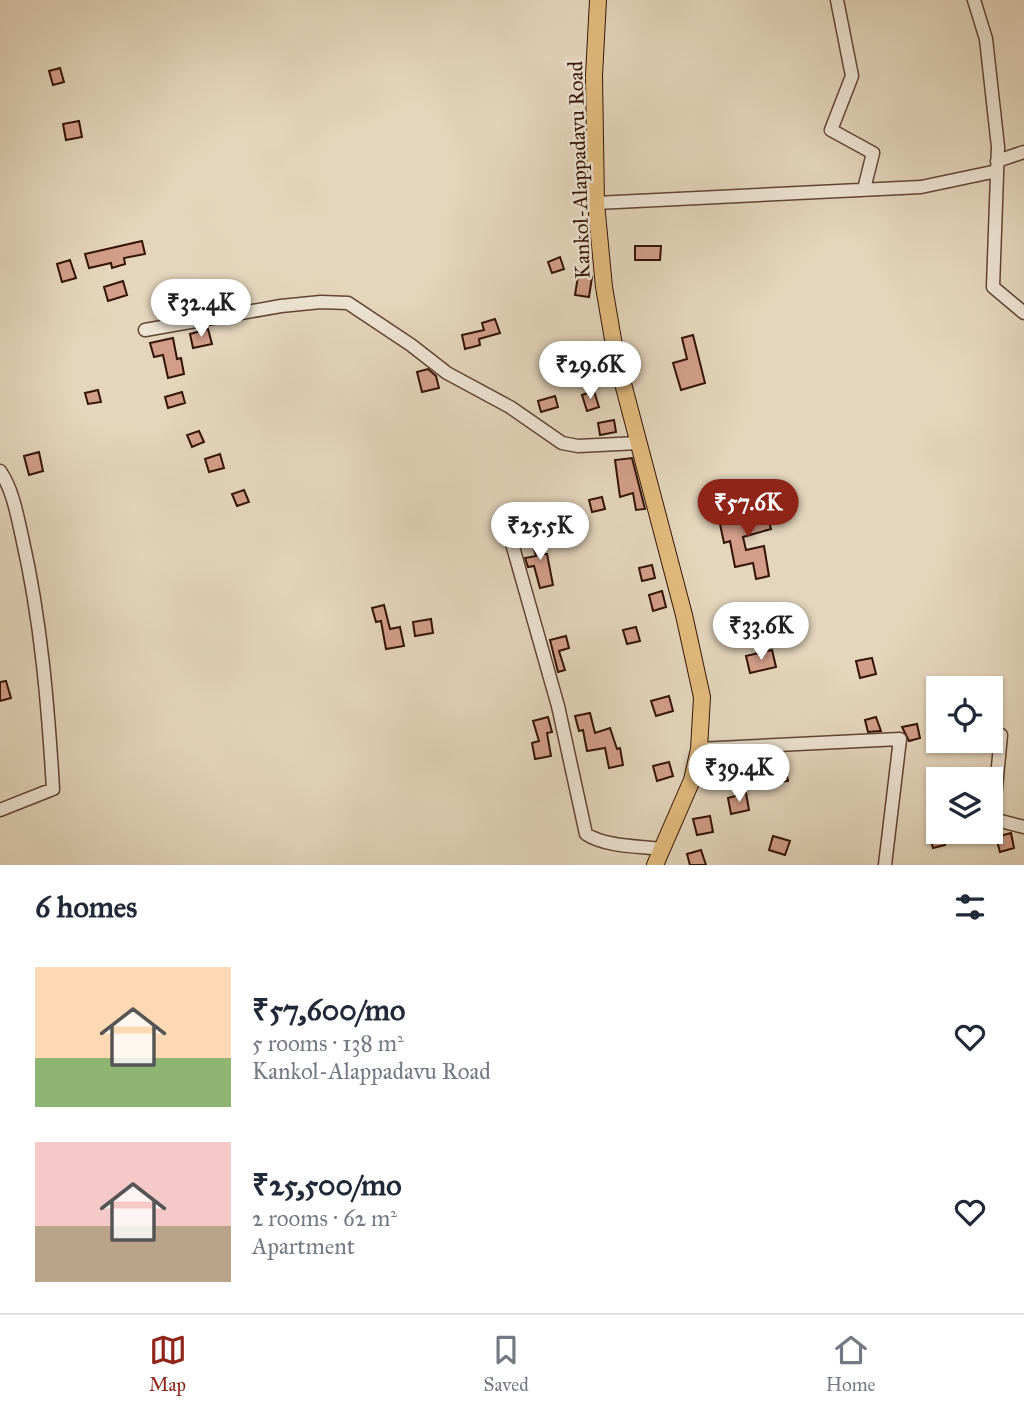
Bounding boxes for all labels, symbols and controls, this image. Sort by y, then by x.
street label: Kankol-Alappadavu Road [562,60,596,279]
pin: ₹32.4K [144,280,258,339]
text: ₹32.4K [167,288,235,316]
pin: ₹29.6K [533,342,647,401]
text: ₹29.6K [555,350,625,378]
pin: ₹57.6K [691,480,805,539]
text: ₹57.6K [714,488,782,516]
pin: ₹25.5K [483,503,597,562]
text: ₹25.5K [507,511,573,539]
pin: ₹33.6K [704,602,818,662]
text: ₹33.6K [729,611,793,639]
map controls [926,676,1003,844]
button: locate [926,676,1003,753]
pin: ₹39.4K [682,744,796,804]
text: ₹39.4K [705,753,773,781]
button: layers [926,767,1003,844]
icon: filters [951,888,989,926]
text: 6 homes [35,889,137,925]
text: ₹57,600/mo [252,992,405,1028]
icon: home [91,995,175,1079]
icon: heart [951,1018,989,1056]
text: 5 rooms · 138 m² [252,1029,404,1057]
text: Kankol-Alappadavu Road [252,1057,491,1085]
text: ₹25,500/mo [252,1167,402,1203]
icon: home [91,1170,175,1254]
icon: heart [951,1193,989,1231]
text: 2 rooms · 62 m² [252,1204,397,1232]
text: Apartment [252,1232,355,1260]
tab: Map [149,1331,187,1396]
tab: Saved [484,1331,529,1396]
tab: Home [826,1331,875,1396]

